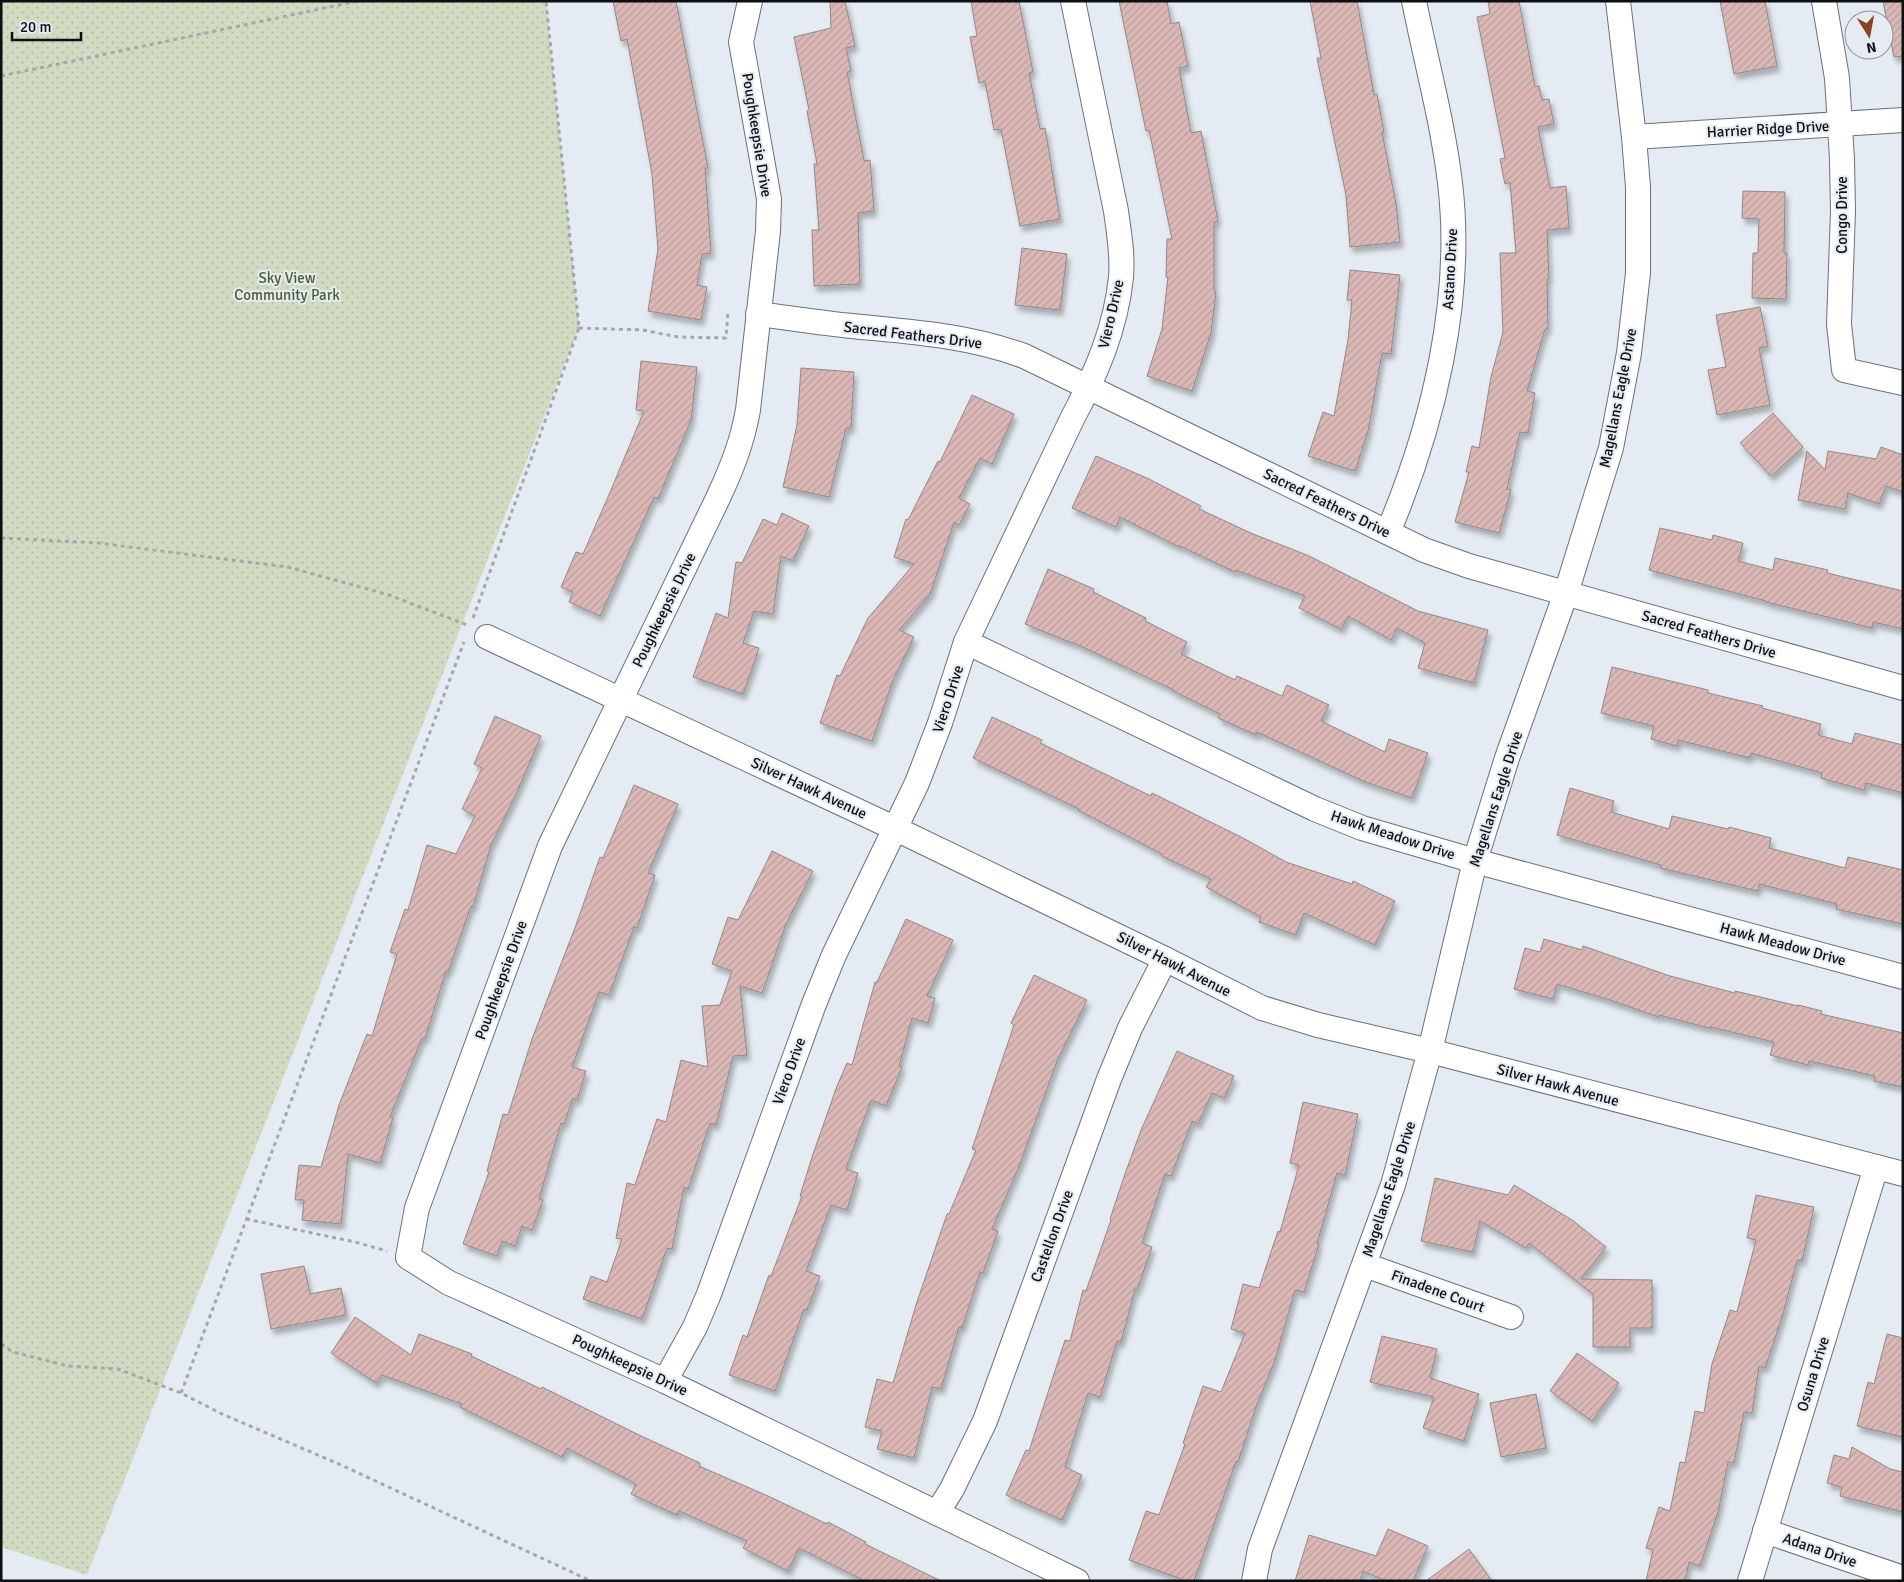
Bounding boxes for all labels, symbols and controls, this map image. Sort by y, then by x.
scale bar [12,10,81,42]
north arrow [1844,10,1894,60]
text: 20 m [20,18,51,36]
text: N [1865,38,1878,57]
street label: Poughkeepsie Drive [738,72,776,198]
street label: Harrier Ridge Drive [1706,117,1830,141]
street label: Congo Drive [1833,176,1851,254]
street label: Astano Drive [1439,228,1461,310]
park label: Sky View Community Park [234,269,340,304]
street label: Viero Drive [1094,278,1128,350]
street label: Sacred Feathers Drive [843,318,983,352]
street label: Magellans Eagle Drive [1596,327,1640,469]
street label: Sacred Feathers Drive [1261,464,1393,542]
street label: Poughkeepsie Drive [628,550,700,670]
street label: Sacred Feathers Drive [1640,606,1778,662]
street label: Viero Drive [929,663,967,735]
street label: Magellans Eagle Drive [1466,729,1526,869]
street label: Silver Hawk Avenue [748,753,870,823]
street label: Hawk Meadow Drive [1329,806,1457,864]
street label: Poughkeepsie Drive [471,918,531,1042]
street label: Hawk Meadow Drive [1718,919,1848,969]
street label: Silver Hawk Avenue [1114,927,1234,1001]
street label: Viero Drive [769,1035,809,1107]
street label: Silver Hawk Avenue [1495,1060,1621,1110]
street label: Magellans Eagle Drive [1359,1119,1419,1259]
street label: Castellon Drive [1027,1187,1077,1285]
street label: Finadene Court [1389,1266,1487,1316]
street label: Poughkeepsie Drive [569,1330,691,1400]
street label: Osuna Drive [1793,1334,1833,1414]
street label: Adana Drive [1781,1529,1859,1571]

